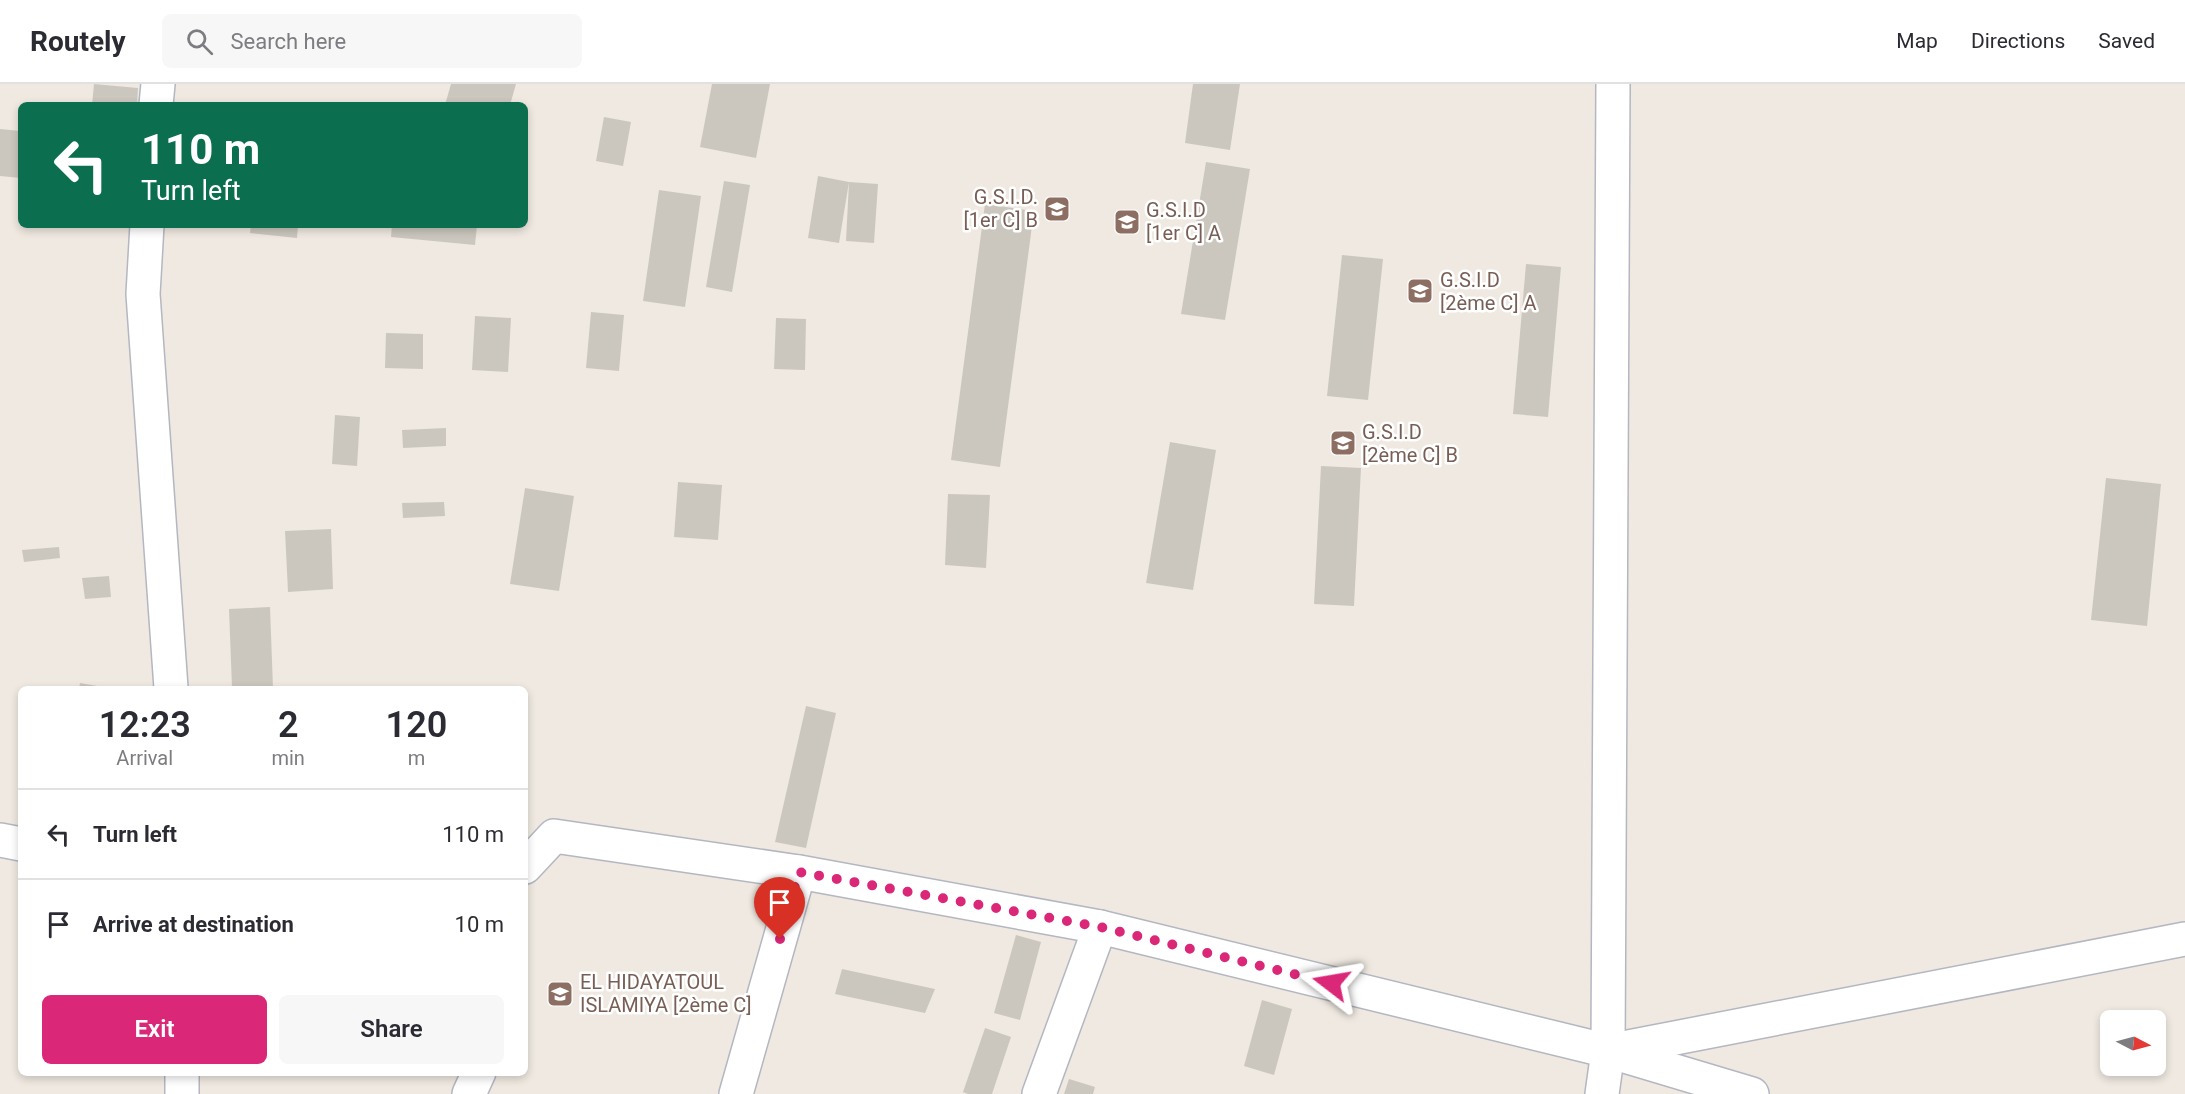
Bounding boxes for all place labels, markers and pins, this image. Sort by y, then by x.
place label: G.S.I.D. [1er C] B [963,185,1038,232]
school or university icon: G.S.I.D. [1er C] B [1042,194,1072,224]
place label: G.S.I.D [1er C] A [1146,198,1221,245]
school or university icon: G.S.I.D [1er C] A [1112,207,1142,237]
place label: G.S.I.D [2ème C] A [1440,268,1536,315]
school or university icon: G.S.I.D [2ème C] A [1405,276,1435,306]
place label: G.S.I.D [2ème C] B [1362,420,1458,467]
school or university icon: G.S.I.D [2ème C] B [1328,428,1358,458]
pin [754,877,805,939]
place label: EL HIDAYATOUL ISLAMIYA [2ème C] [580,970,752,1017]
school or university icon: EL HIDAYATOUL ISLAMIYA [2ème C] [545,979,575,1009]

